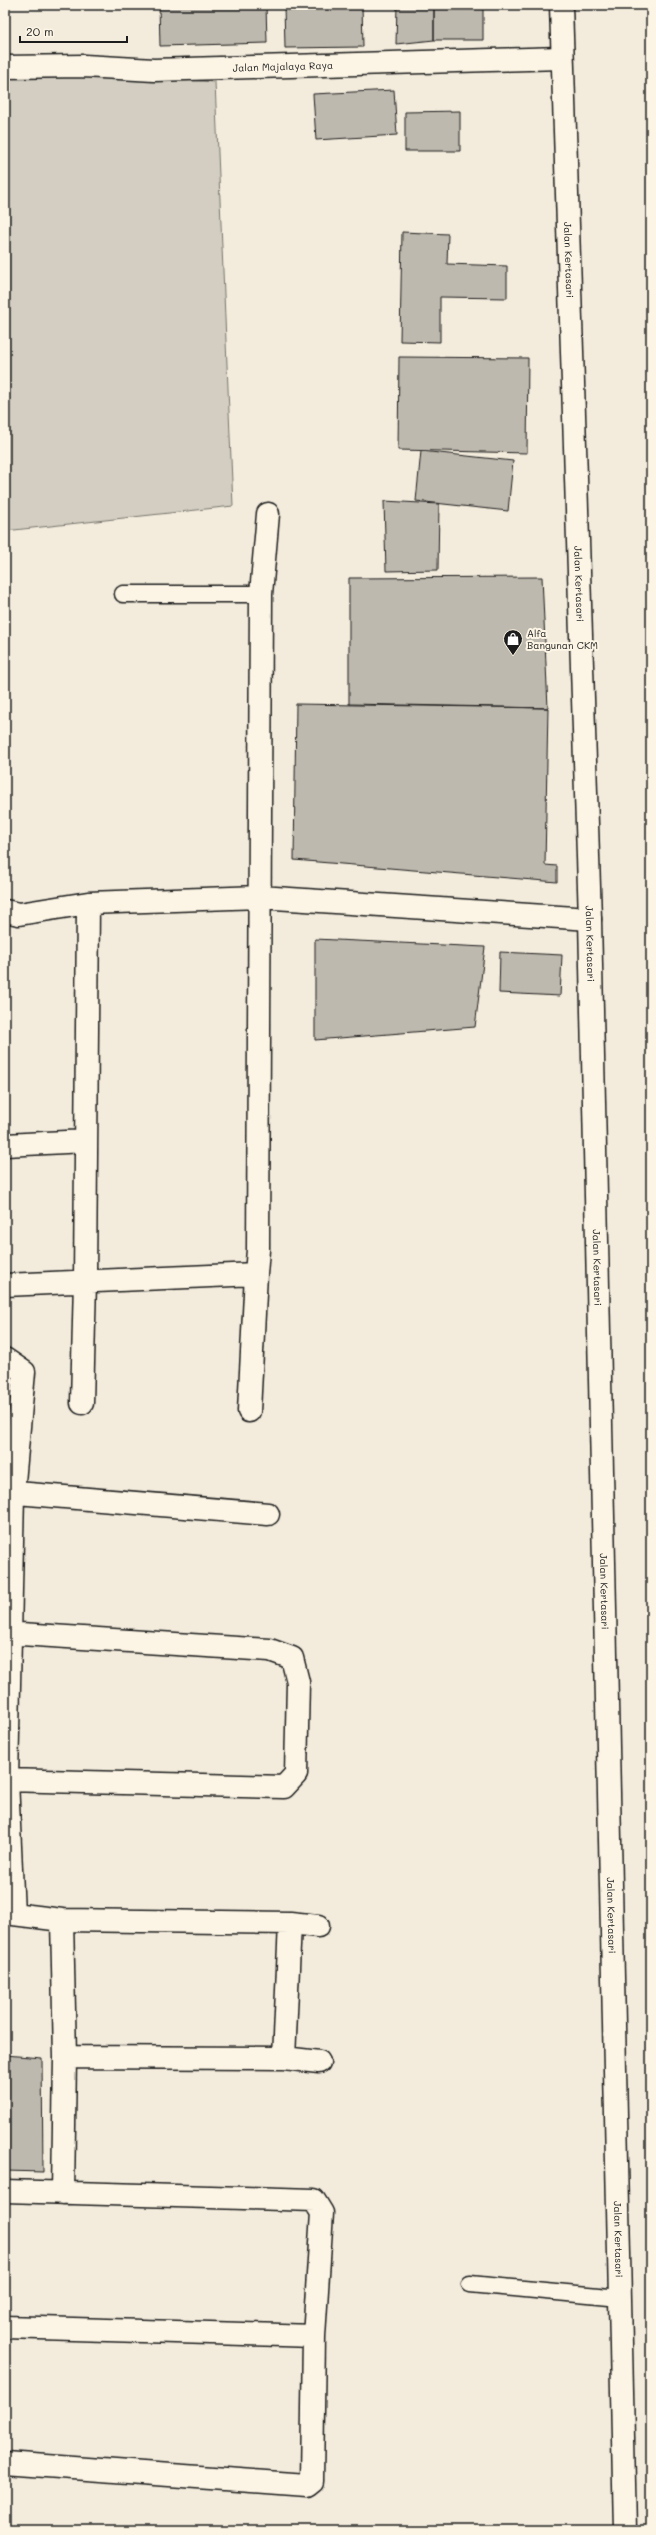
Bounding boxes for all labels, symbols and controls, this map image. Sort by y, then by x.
scale bar [20,18,127,44]
text: 20 m [26,23,54,39]
street label: Jalan Majalaya Raya [232,58,333,75]
street label: Jalan Kertasari [561,221,577,298]
street label: Jalan Kertasari [571,545,588,622]
place label: Alfa Bangunan CKM [527,626,598,652]
shop icon: Alfa Bangunan CKM [502,628,524,656]
street label: Jalan Kertasari [583,905,598,982]
street label: Jalan Kertasari [590,1229,605,1306]
street label: Jalan Kertasari [597,1553,612,1630]
street label: Jalan Kertasari [604,1877,619,1954]
street label: Jalan Kertasari [611,2201,627,2278]

